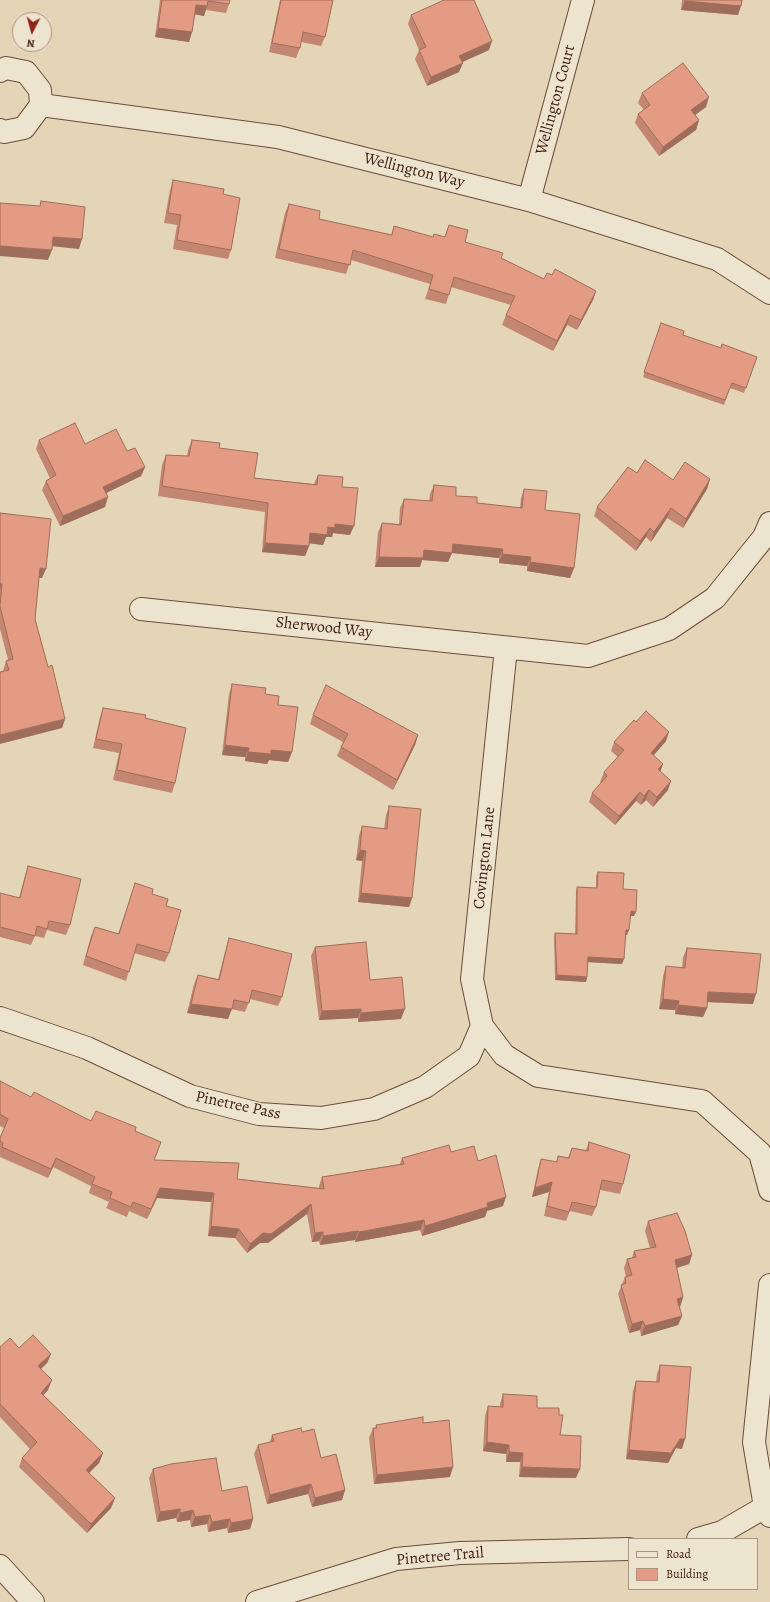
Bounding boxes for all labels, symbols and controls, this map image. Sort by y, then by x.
north arrow [12,12,52,52]
text: N [26,36,36,51]
street label: Wellington Court [532,43,580,157]
street label: Wellington Way [362,149,466,193]
street label: Sherwood Way [275,613,373,643]
street label: Covington Lane [470,806,500,910]
street label: Pinetree Pass [194,1088,282,1124]
legend [628,1538,758,1590]
street label: Pinetree Trail [395,1544,485,1570]
text: Road [666,1546,691,1562]
text: Building [666,1566,708,1582]

